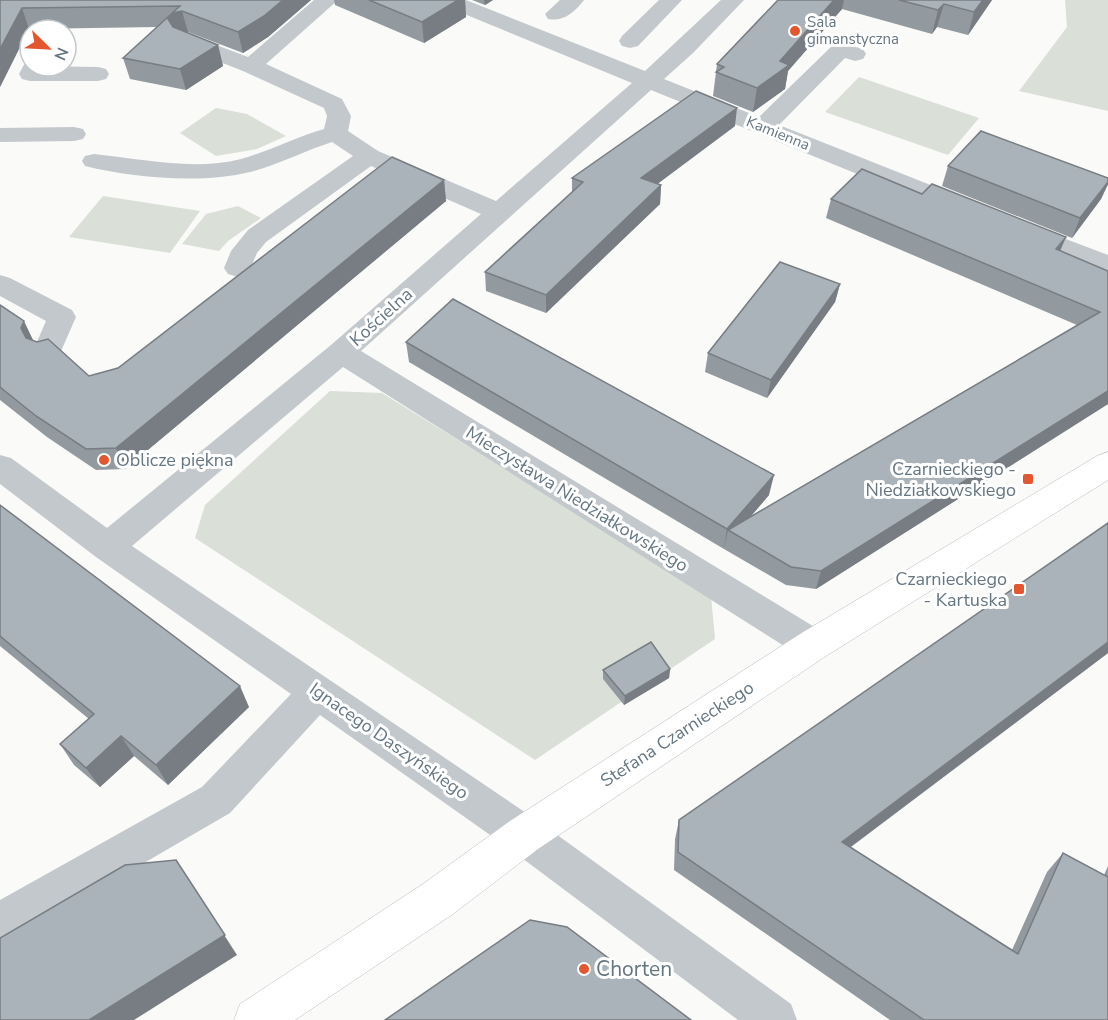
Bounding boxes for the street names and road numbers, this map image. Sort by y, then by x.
street label: Kamienna [743,111,813,155]
street label: Kościelna [344,282,418,352]
street label: Mieczysława Niedziałkowskiego [461,421,693,577]
street label: Stefana Czarnieckiego [596,675,758,793]
street label: Ignacego Daszyńskiego [305,677,473,805]

